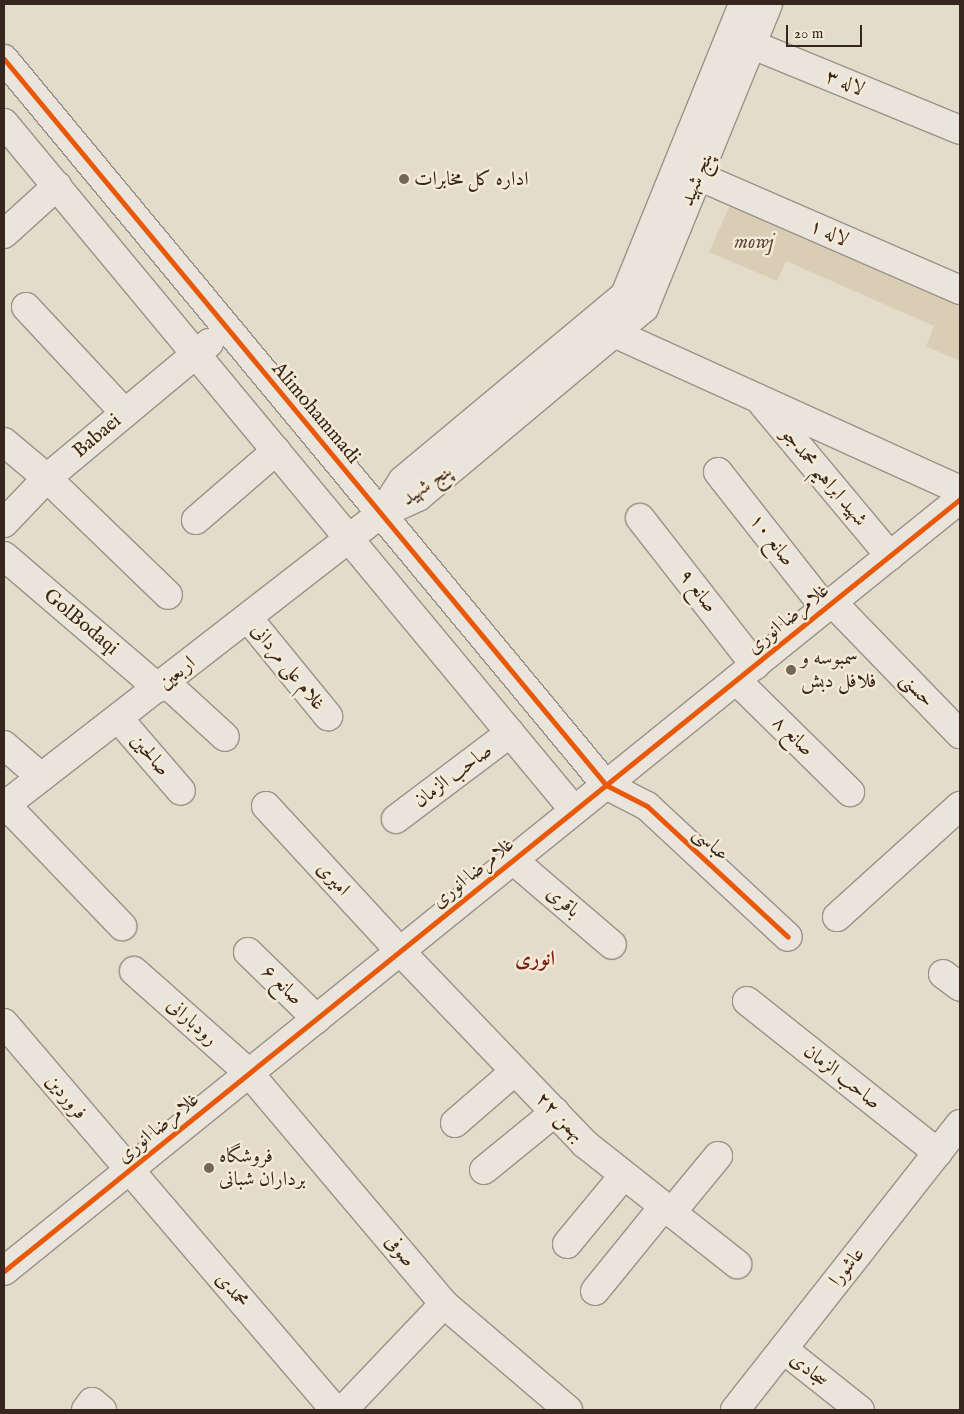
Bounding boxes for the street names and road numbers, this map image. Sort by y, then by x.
street label: لاله ۳ [822,64,868,102]
street label: پنج شهید [675,148,719,210]
street label: لاله ۱ [806,214,852,252]
street label: Alimohammadi [267,357,365,469]
street label: Babaei [68,409,126,463]
street label: شهید ابراهیم محمدجو [776,423,872,531]
street label: پنج شهید [397,459,457,511]
street label: صانع ۱۰ [744,509,800,571]
street label: صانع ۹ [674,565,722,617]
street label: غلامرضا انوری [742,578,834,660]
street label: GolBodaqi [39,584,123,660]
street label: غلام علی مردانی [246,619,330,715]
street label: اربعین [154,651,200,695]
street label: حسنی [895,668,939,712]
street label: صانع ۸ [767,711,819,761]
street label: صالحین [125,729,175,781]
street label: صاحب الزمان [409,739,497,813]
street label: عباسی [688,821,734,867]
street label: غلامرضا انوری [427,832,519,914]
street label: امیری [311,857,355,901]
street label: باقری [541,881,585,923]
street label: صانع ۶ [256,960,308,1010]
street label: رودبارانی [162,993,222,1051]
street label: صاحب الزمان [798,1039,886,1115]
street label: فروردین [40,1069,92,1125]
street label: غلامرضا انوری [112,1087,204,1169]
street label: ۲۲ بهمن [531,1087,589,1147]
street label: صوفی [380,1230,420,1272]
street label: عاشورا [824,1243,870,1291]
street label: محمدی [210,1267,254,1313]
street label: سجادی [785,1347,833,1393]

